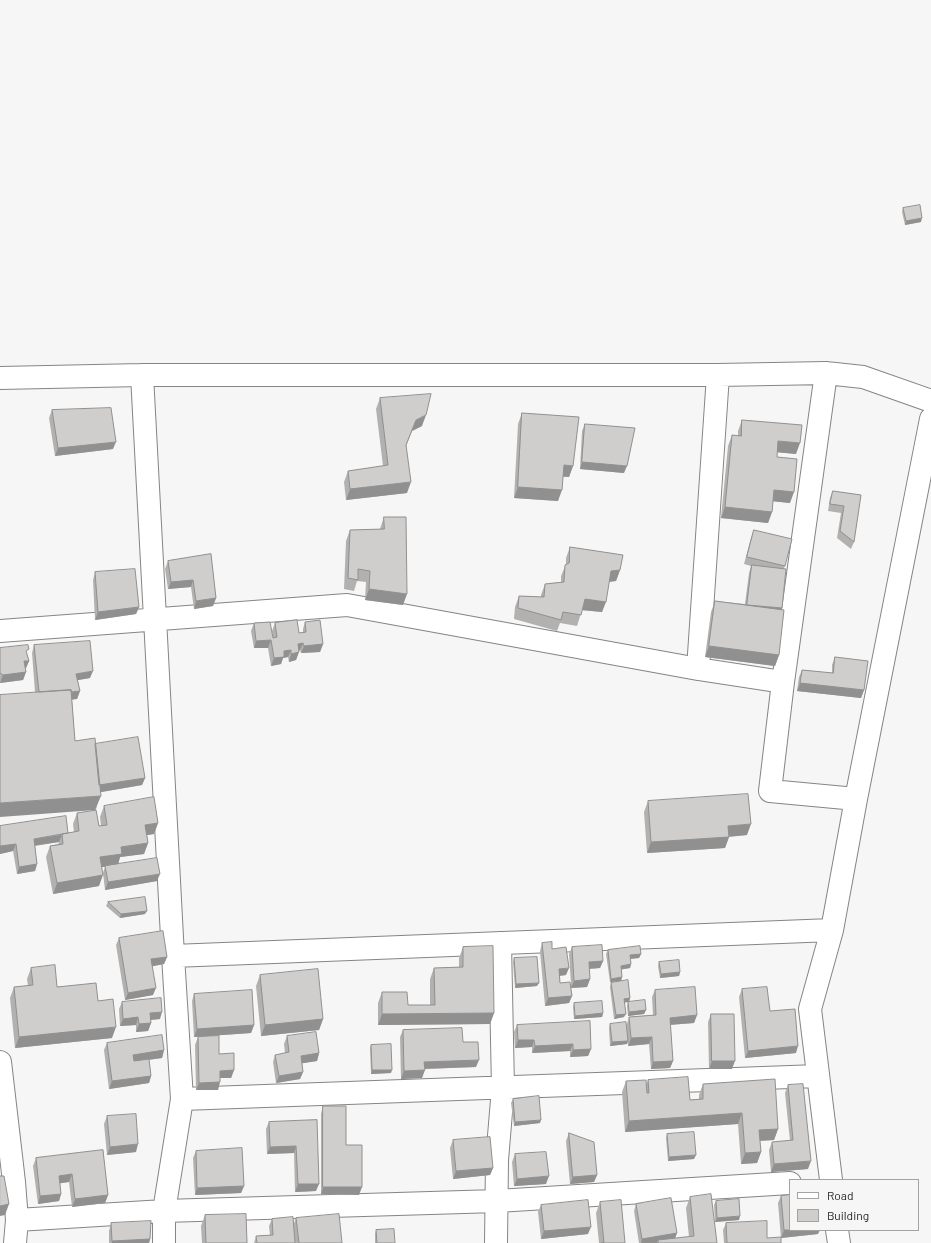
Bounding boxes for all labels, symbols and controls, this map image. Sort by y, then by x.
legend [789,1179,919,1231]
text: Road [827,1188,854,1202]
text: Building [827,1208,869,1222]

